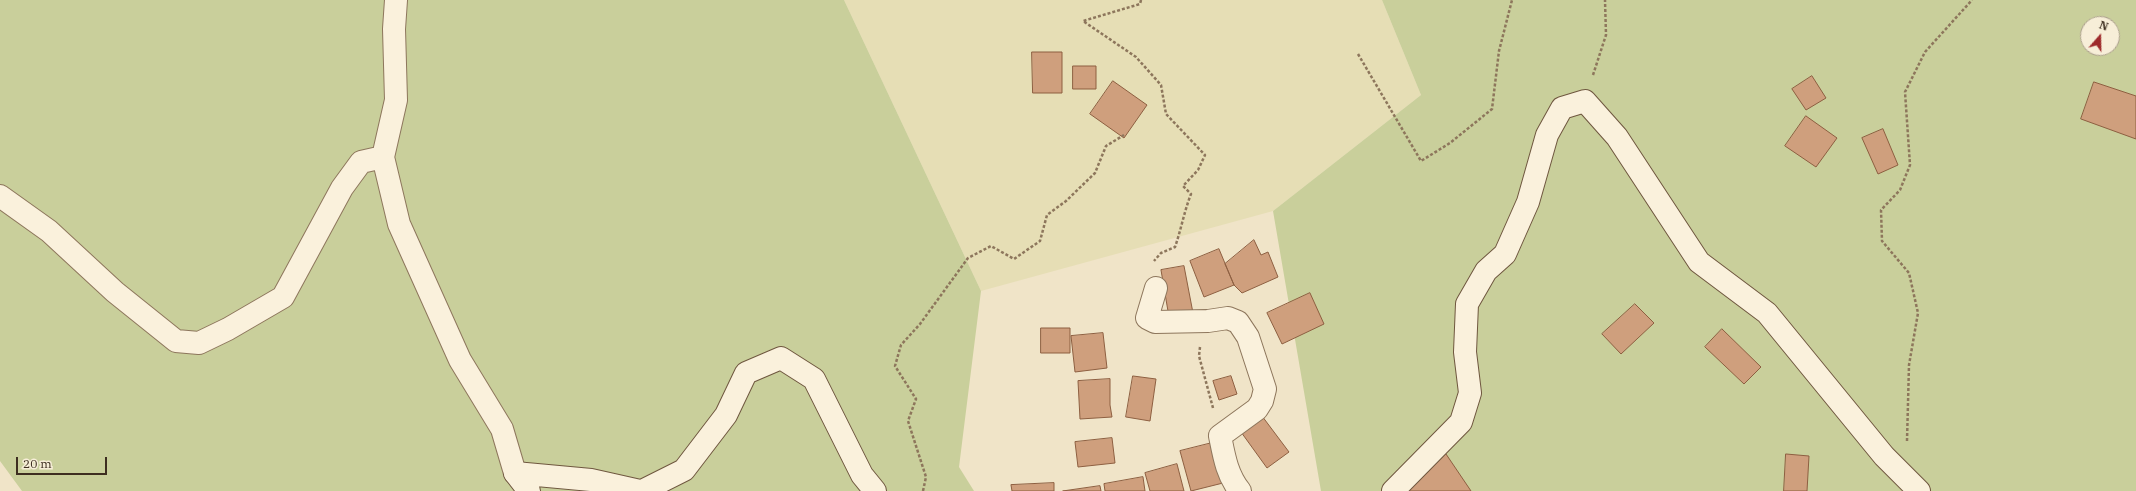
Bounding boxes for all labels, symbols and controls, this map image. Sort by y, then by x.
north arrow [2080,16,2120,56]
text: N [2097,18,2110,34]
scale bar [18,449,109,475]
text: 20 m [23,456,52,471]

